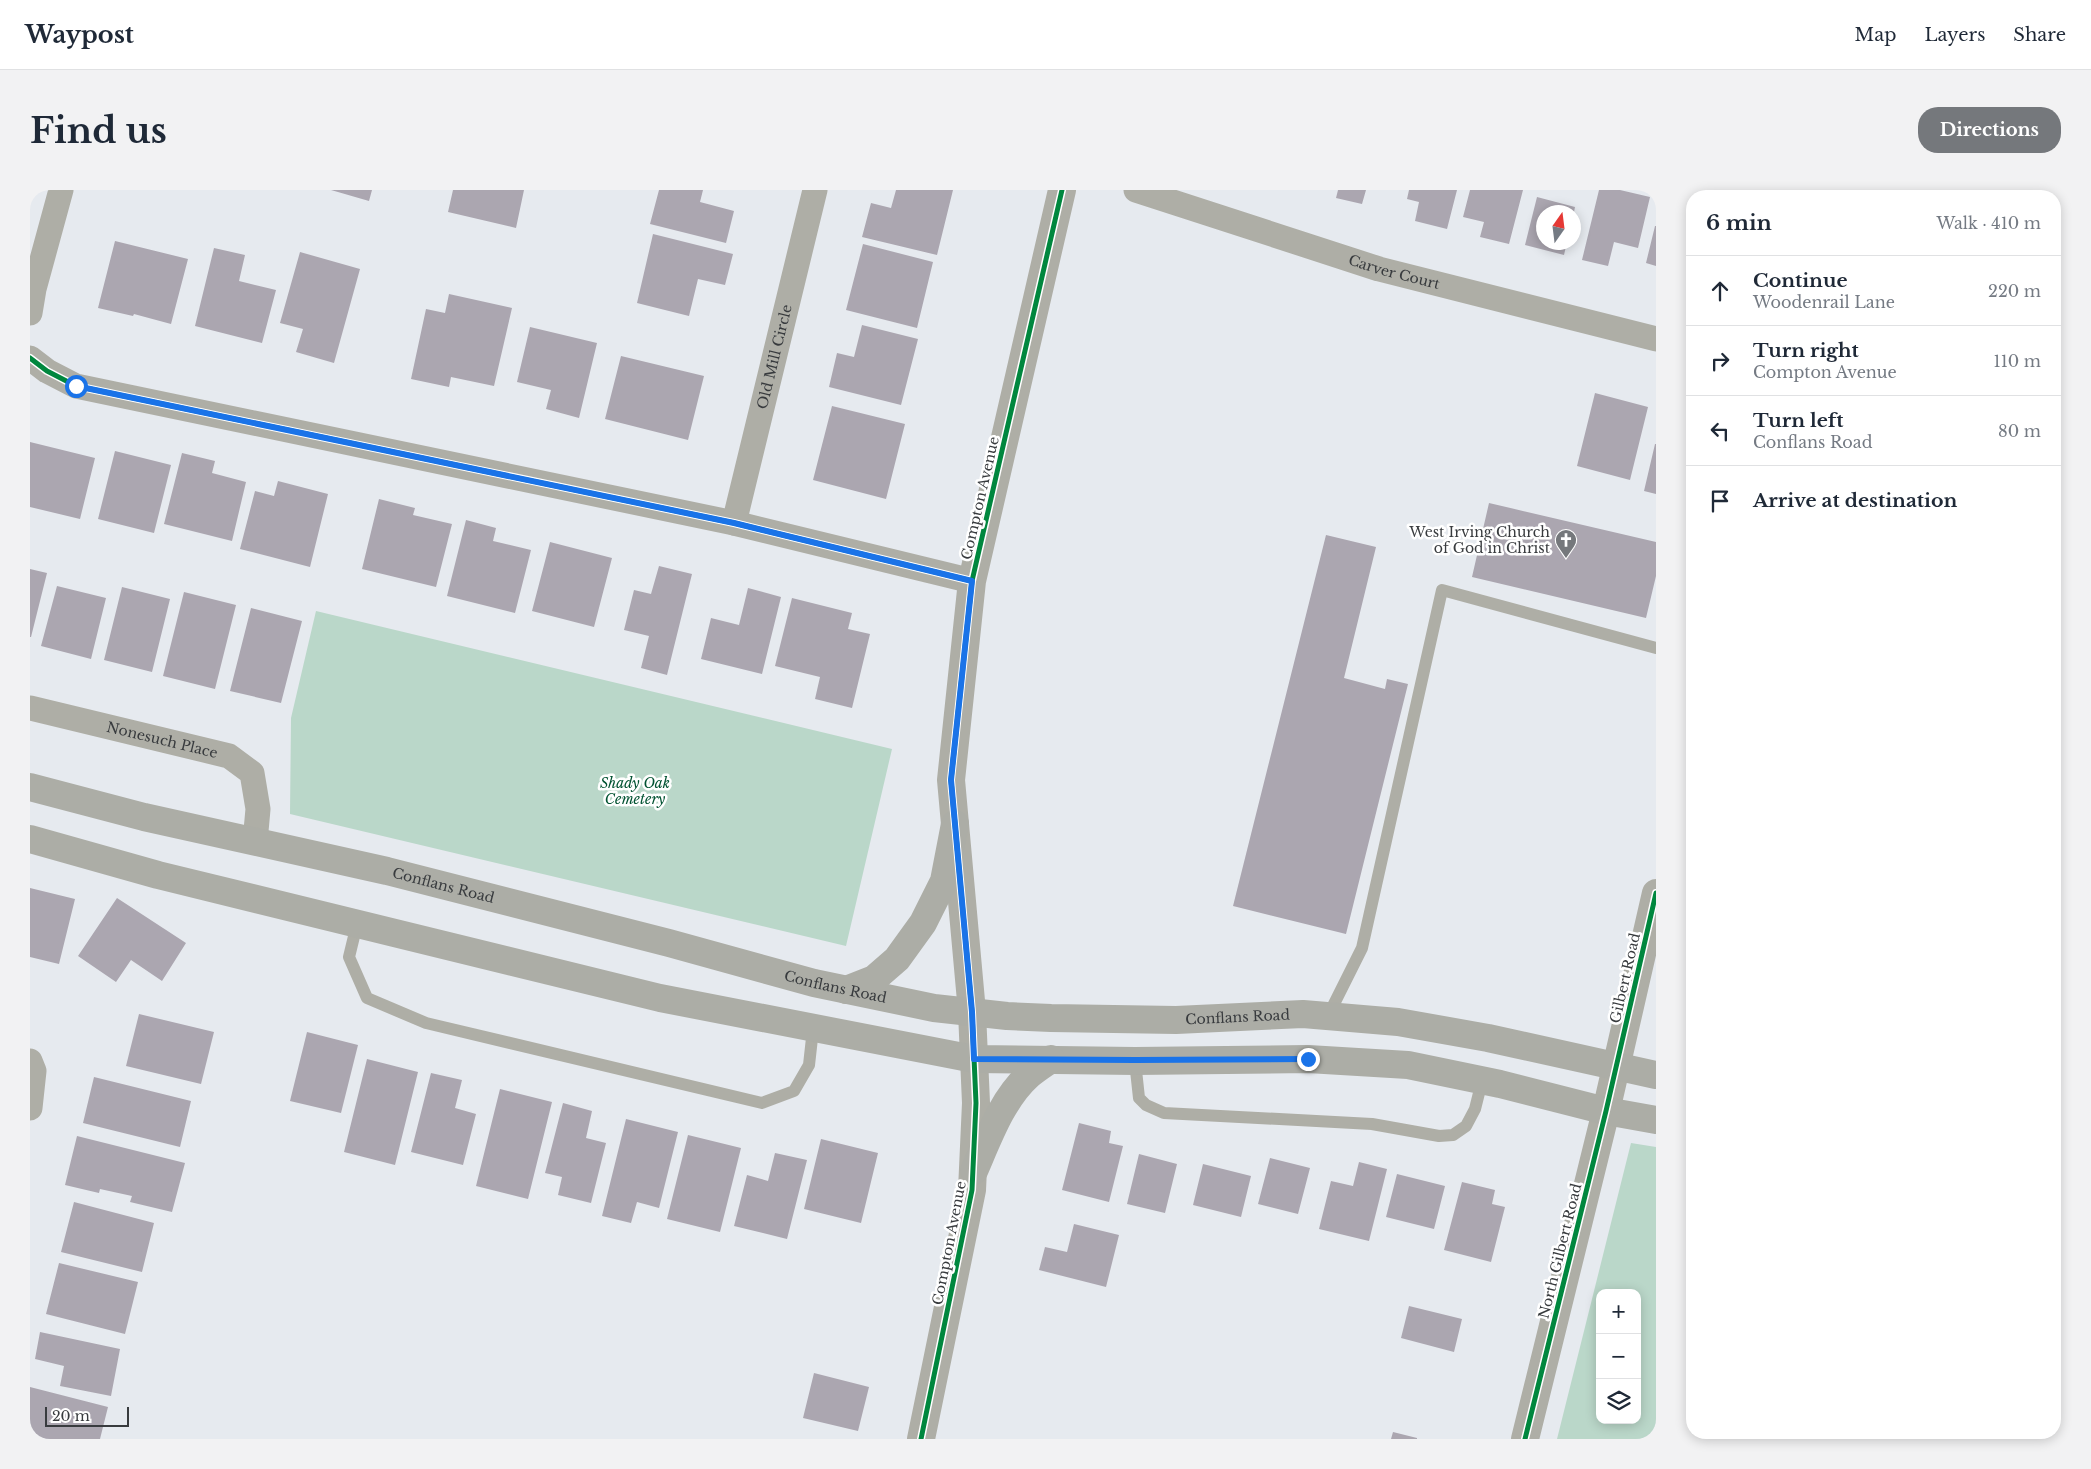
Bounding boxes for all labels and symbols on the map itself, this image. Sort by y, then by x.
north arrow [1536,205,1581,250]
street label: Carver Court [1346,251,1443,293]
street label: Old Mill Circle [753,303,796,411]
route start [65,375,88,398]
street label: Compton Avenue [957,435,1003,561]
place label: West Irving Church of God in Christ [1408,523,1551,557]
church icon: West Irving Church of God in Christ [1554,528,1578,559]
street label: Nonesuch Place [105,718,219,762]
park label: Shady Oak Cemetery [600,774,670,808]
street label: Conflans Road [390,864,497,907]
street label: Gilbert Road [1606,931,1644,1025]
street label: Conflans Road [782,966,889,1007]
street label: Conflans Road [1185,1006,1291,1029]
route end [1297,1048,1320,1071]
street label: Compton Avenue [928,1180,970,1306]
street label: North Gilbert Road [1534,1181,1586,1321]
scale bar [45,1404,129,1427]

